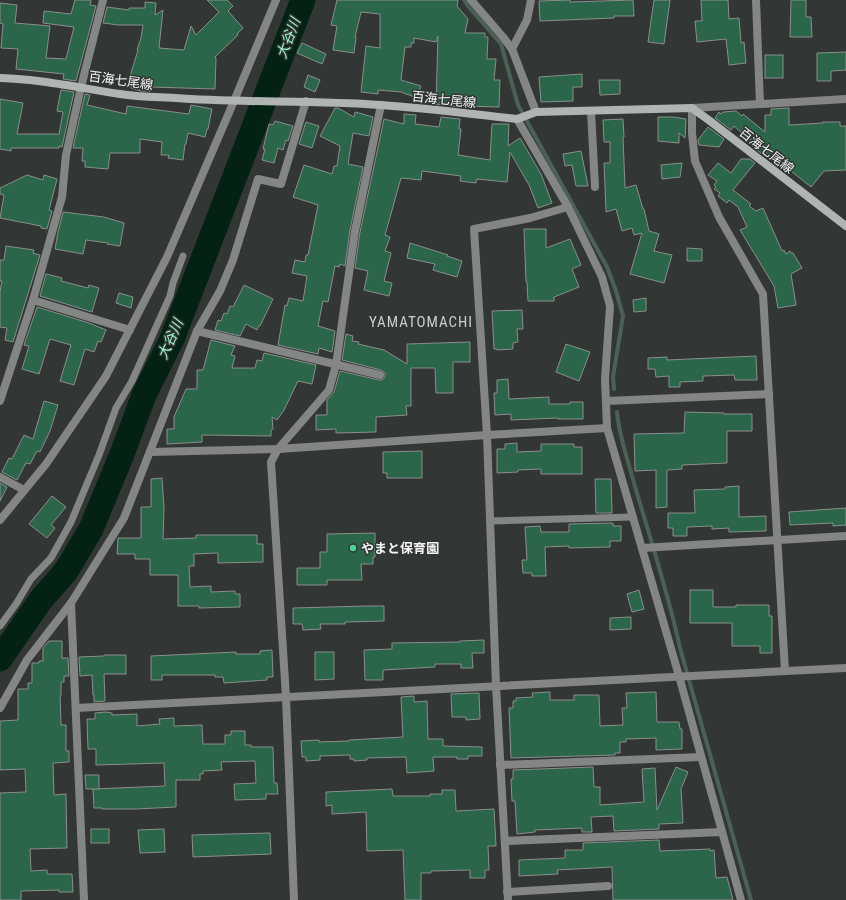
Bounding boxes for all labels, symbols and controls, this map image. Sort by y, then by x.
water label: 大谷川 [273,14,304,60]
street label: 百海七尾線 [88,69,154,92]
street label: 百海七尾線 [411,89,477,110]
street label: 百海七尾線 [736,124,797,176]
district label: YAMATOMACHI [369,313,473,331]
water label: 大谷川 [154,315,187,361]
place label: やまと保育園 [361,541,439,556]
marker: やまと保育園 [348,543,358,553]

